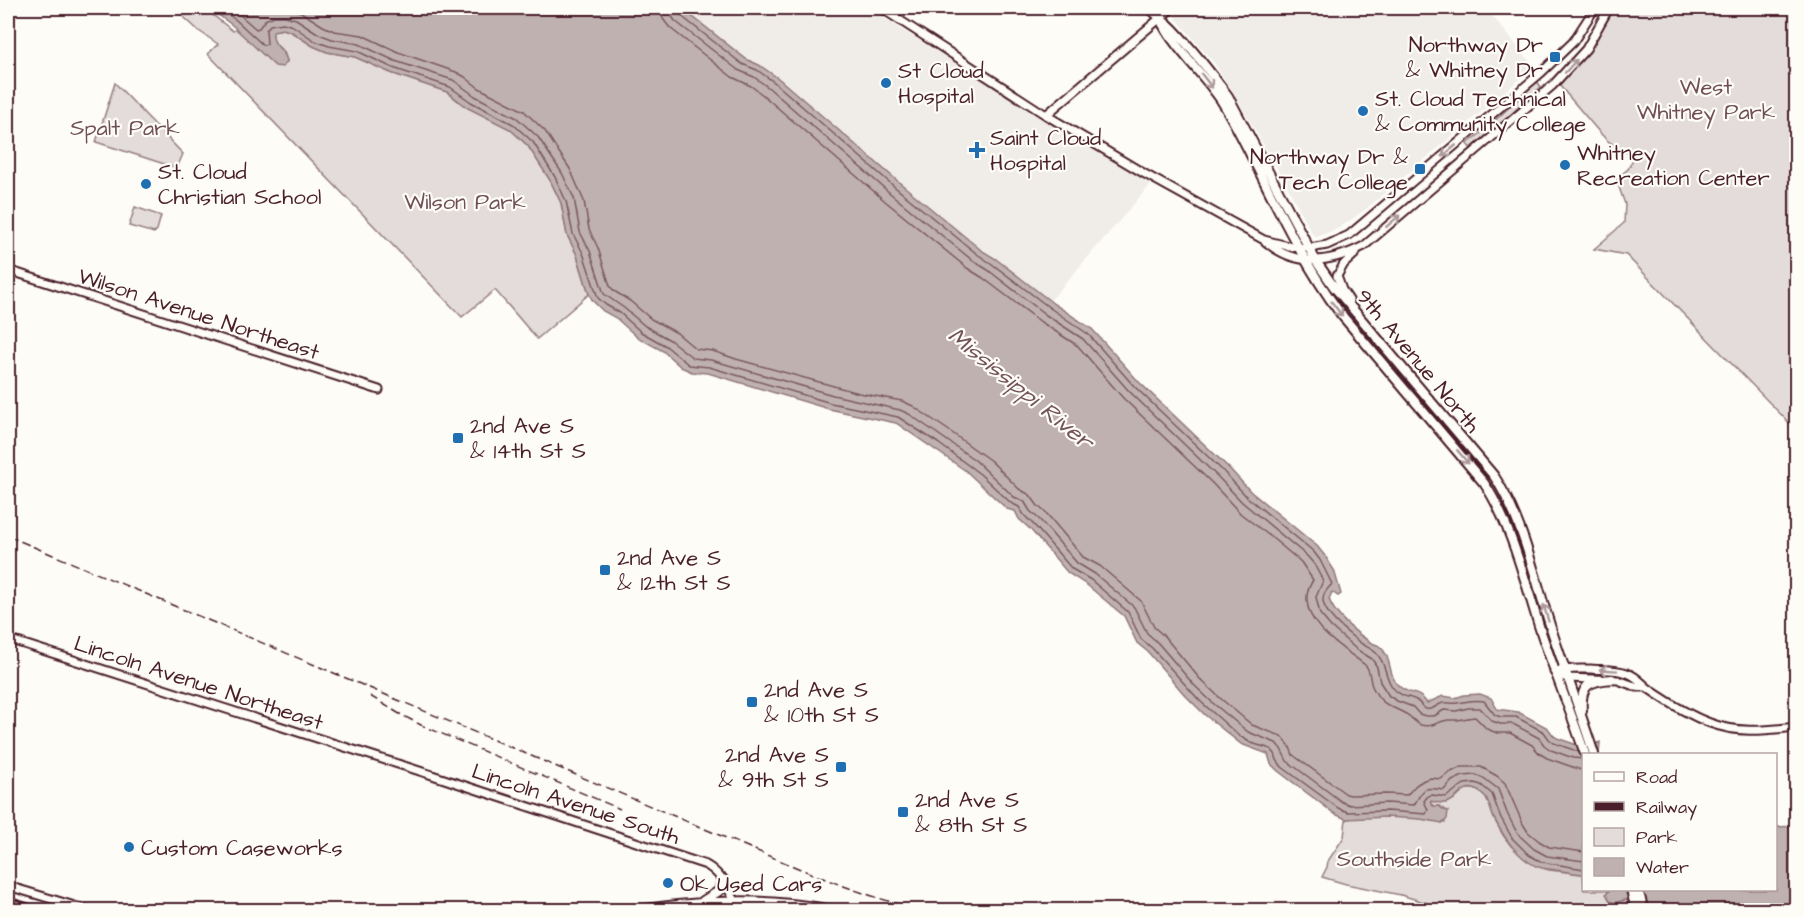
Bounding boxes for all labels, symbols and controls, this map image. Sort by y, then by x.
place label: Northway Dr & Whitney Dr [1405,30,1543,87]
marker: Northway Dr & Whitney Dr [1548,50,1562,64]
place label: St Cloud Hospital [898,56,984,112]
one-way arrow [1564,58,1578,73]
park label: West Whitney Park [1637,72,1776,129]
one-way arrow [1200,73,1213,89]
marker: St Cloud Hospital [879,76,893,90]
place label: St. Cloud Technical & Community College [1375,84,1586,141]
marker: St. Cloud Technical & Community College [1356,104,1370,118]
park label: Spalt Park [70,113,180,144]
place label: Saint Cloud Hospital [990,123,1101,179]
place label: Whitney Recreation Center [1577,138,1770,194]
marker: Saint Cloud Hospital [968,141,986,159]
place label: Northway Dr & Tech College [1250,142,1408,199]
one-way arrow [1442,144,1457,158]
place label: St. Cloud Christian School [158,157,321,213]
marker: Whitney Recreation Center [1558,158,1572,172]
marker: Northway Dr & Tech College [1413,162,1427,176]
marker: St. Cloud Christian School [139,177,153,191]
park label: Wilson Park [404,187,526,218]
one-way arrow [1385,215,1401,228]
street label: Wilson Avenue Northeast [74,261,323,368]
street label: 9th Avenue North [1348,282,1487,440]
one-way arrow [1330,300,1343,316]
water label: Mississippi River [940,319,1102,460]
place label: 2nd Ave S & 14th St S [470,411,586,467]
marker: 2nd Ave S & 14th St S [451,431,465,445]
one-way arrow [1456,449,1470,464]
place label: 2nd Ave S & 12th St S [617,543,731,599]
marker: 2nd Ave S & 12th St S [598,563,612,577]
one-way arrow [1540,604,1551,623]
street label: Lincoln Avenue Northeast [70,628,327,738]
one-way arrow [1598,665,1618,676]
place label: 2nd Ave S & 10th St S [764,675,879,731]
marker: 2nd Ave S & 10th St S [745,695,759,709]
place label: 2nd Ave S & 9th St S [718,740,829,796]
legend [1582,753,1777,891]
street label: Lincoln Avenue South [468,756,684,853]
marker: 2nd Ave S & 9th St S [834,760,848,774]
text: Road [1636,765,1677,790]
place label: 2nd Ave S & 8th St S [915,785,1027,841]
text: Railway [1636,795,1697,821]
marker: 2nd Ave S & 8th St S [896,805,910,819]
text: Park [1636,825,1678,850]
place label: Custom Caseworks [141,833,343,864]
marker: Custom Caseworks [122,840,136,854]
park label: Southside Park [1337,844,1492,875]
text: Water [1636,855,1689,880]
place label: Ok Used Cars [680,869,822,900]
marker: Ok Used Cars [661,876,675,890]

